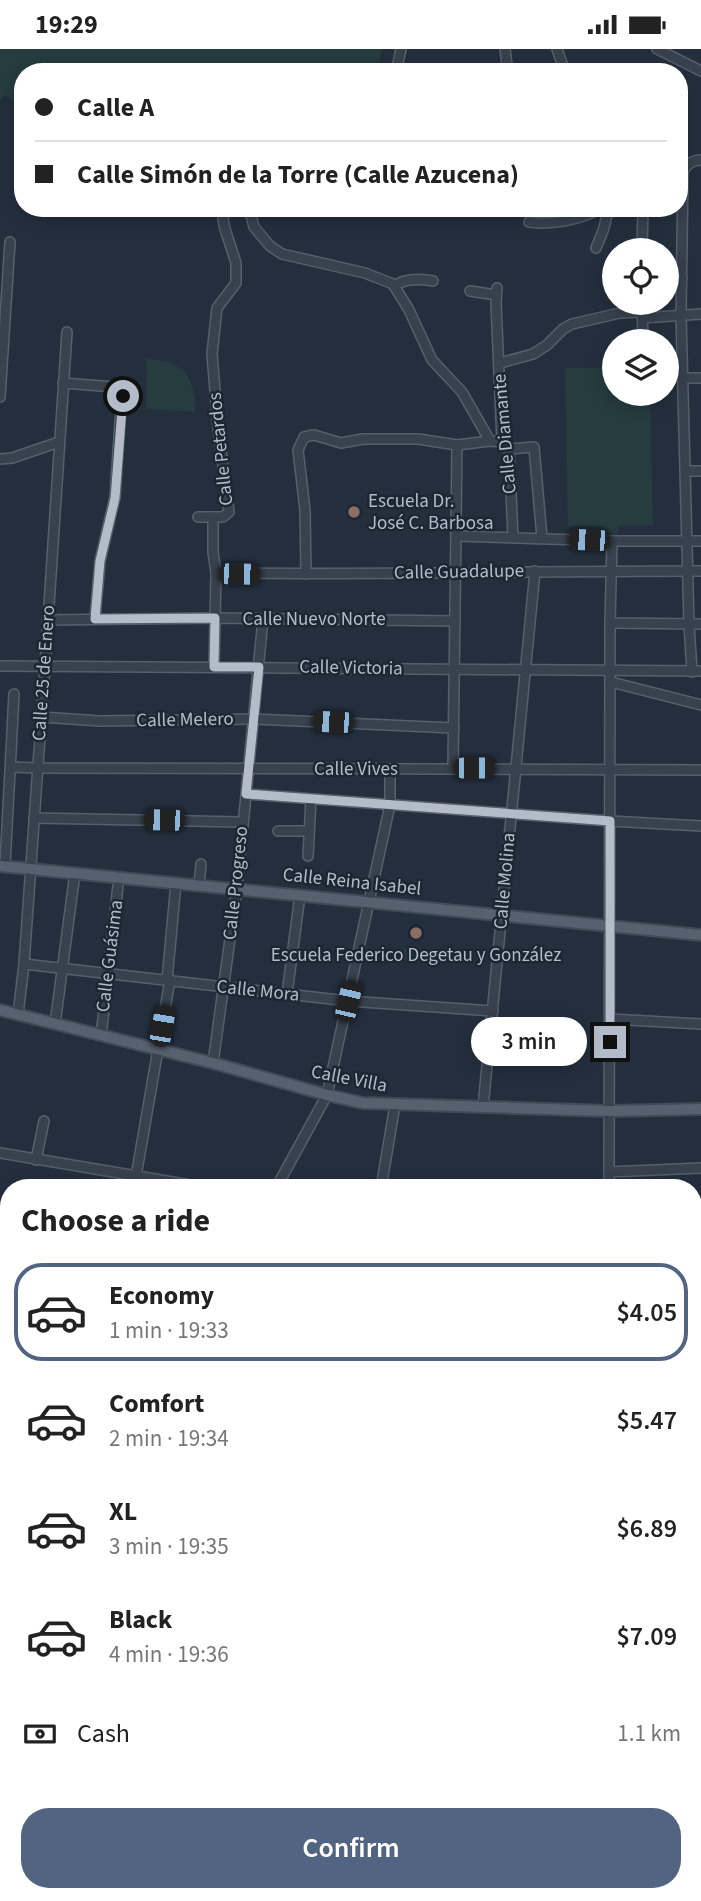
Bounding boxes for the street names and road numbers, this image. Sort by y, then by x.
street label: Calle Diamante [486,373,524,495]
street label: Calle Petardos [202,391,240,507]
street label: Calle Guadalupe [394,557,524,587]
street label: Calle 25 de Enero [26,604,62,742]
street label: Calle Nuevo Norte [242,606,386,633]
street label: Calle Victoria [299,654,403,682]
street label: Calle Melero [136,706,234,734]
street label: Calle Vives [314,756,398,783]
street label: Calle Progreso [217,825,255,941]
street label: Calle Molina [487,832,523,930]
street label: Calle Reina Isabel [281,861,423,903]
street label: Calle Guásima [90,898,130,1014]
street label: Calle Mora [215,973,301,1009]
street label: Calle Villa [309,1058,389,1100]

